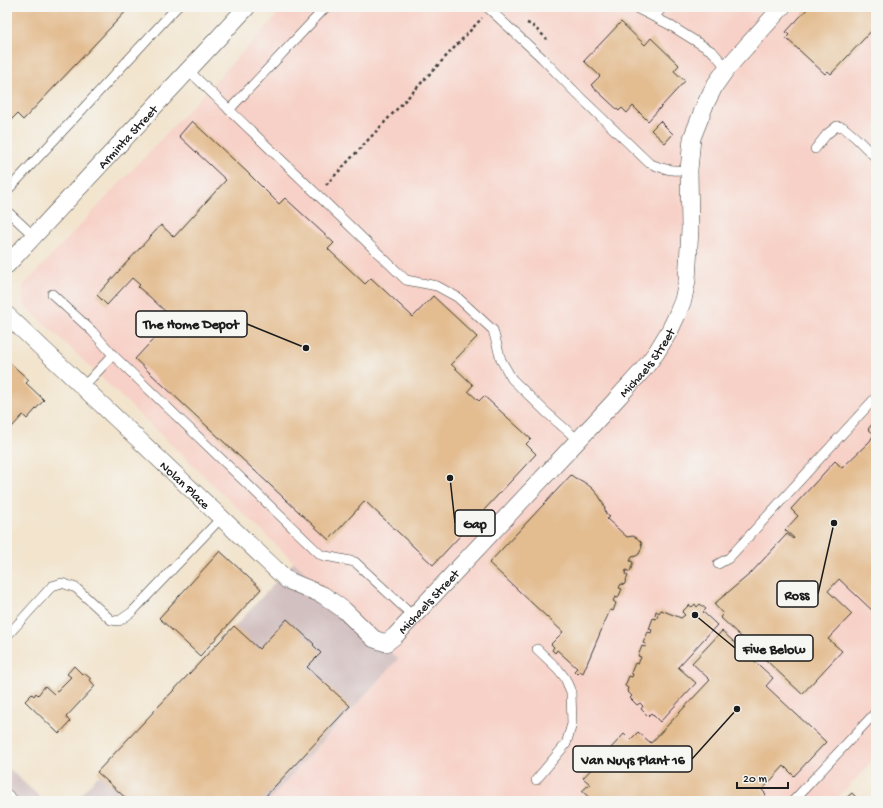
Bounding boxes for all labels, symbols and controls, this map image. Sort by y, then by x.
street label: Arminta Street [96,102,163,173]
callout: The Home Depot [136,311,247,337]
text: The Home Depot [142,317,240,334]
street label: Michaels Street [617,325,680,401]
street label: Nolan Place [156,459,212,513]
callout: Gap [455,510,495,536]
text: Gap [463,517,487,534]
street label: Michaels Street [396,566,464,638]
callout: Ross [777,581,818,607]
text: Ross [784,588,810,605]
callout: Five Below [735,635,813,661]
text: Five Below [742,642,805,659]
callout: Van Nuys Plant 16 [573,746,692,772]
text: Van Nuys Plant 16 [580,753,686,770]
scale bar [737,764,788,790]
text: 20 m [743,773,768,787]

